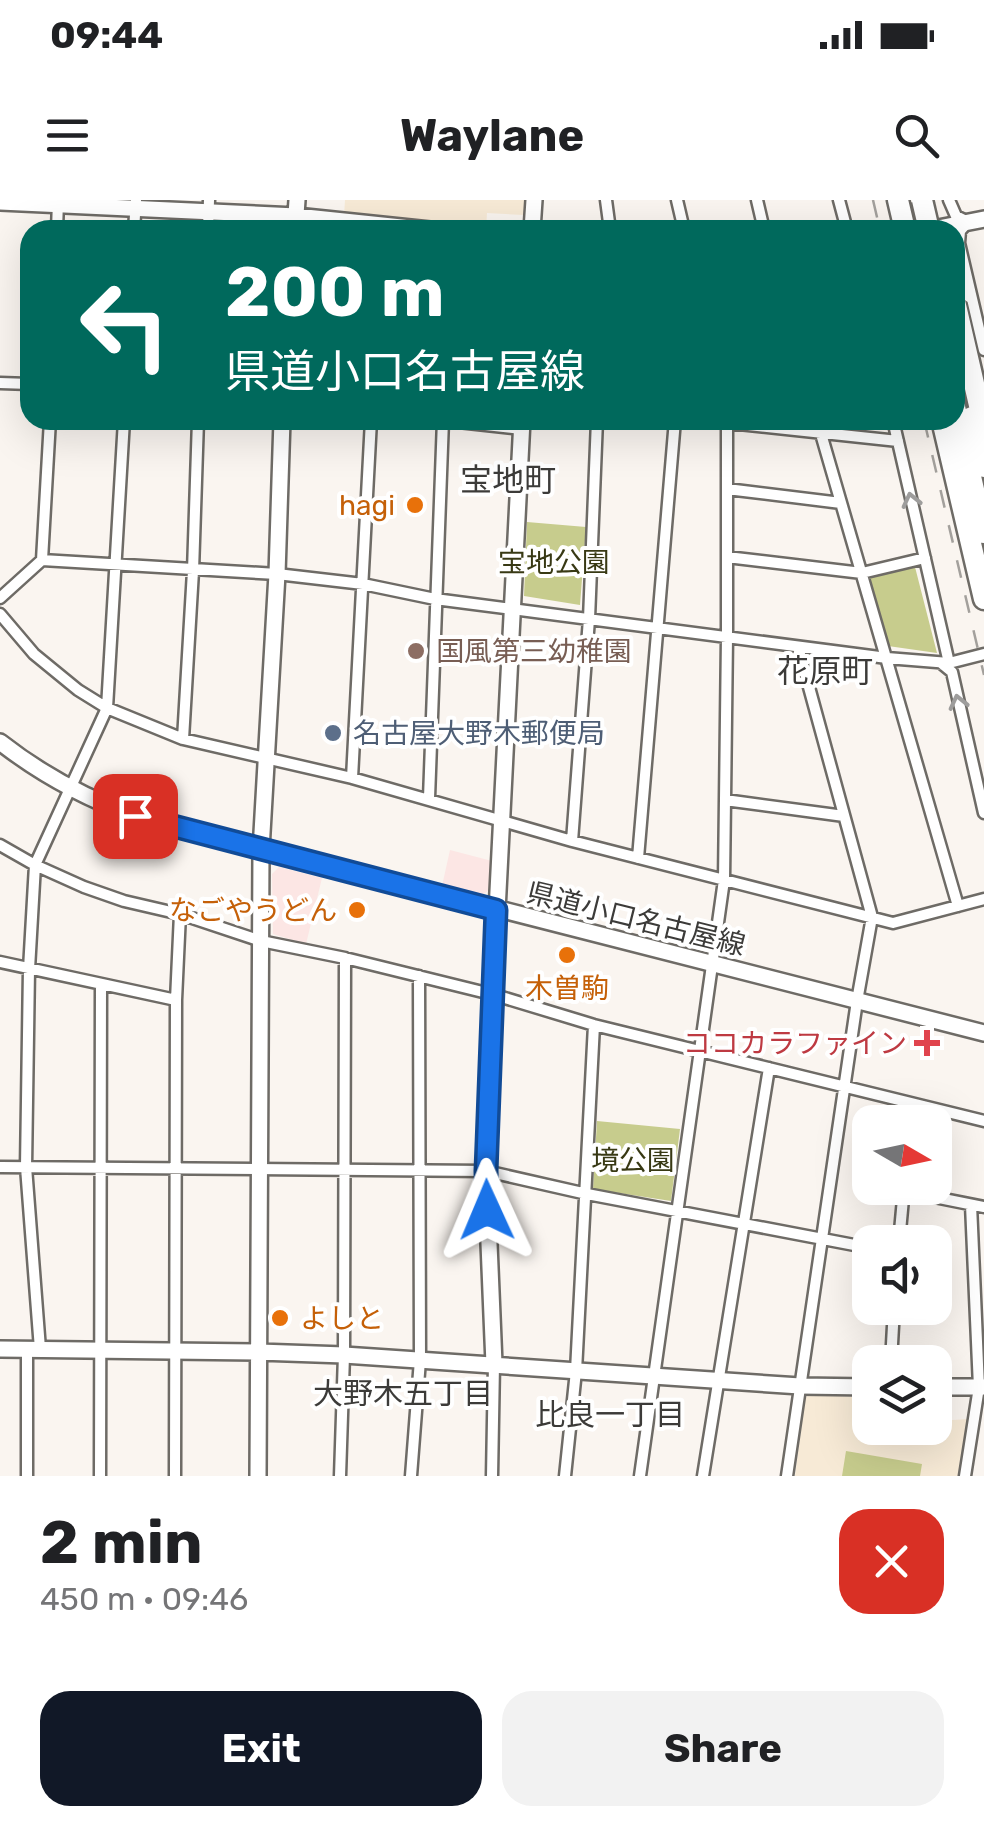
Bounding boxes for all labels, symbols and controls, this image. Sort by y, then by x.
text: 09:44 [50,12,163,58]
icon: menu [40,108,95,163]
icon: search [889,108,944,163]
text: Waylane [400,109,584,162]
text: 200 m [225,251,445,334]
icon: left [60,260,190,390]
text: 県道小口名古屋線 [225,345,585,398]
district label: 宝地町 [460,461,556,499]
place label: hagi [339,489,395,522]
one-way arrow [902,492,923,509]
marker: hagi [404,494,426,516]
park label: 宝地公園 [498,546,610,579]
place label: 国風第三幼稚園 [436,635,632,668]
marker: 国風第三幼稚園 [405,640,427,662]
district label: 花原町 [777,652,873,690]
one-way arrow [949,694,970,711]
place label: 名古屋大野木郵便局 [353,717,605,750]
marker: 名古屋大野木郵便局 [322,722,344,744]
pin [93,774,178,859]
icon: arrive [108,789,163,844]
street label: 県道小口名古屋線 [523,876,749,962]
place label: なごやうどん [169,894,337,927]
marker: なごやうどん [346,899,368,921]
marker: 木曽駒 [556,944,578,966]
place label: 木曽駒 [525,972,609,1005]
place label: ココカラファイン [683,1027,907,1060]
marker: ココカラファイン [916,1032,938,1054]
north arrow [852,1105,952,1205]
map controls [852,1105,952,1445]
park label: 境公園 [591,1144,675,1177]
position arrow [435,1158,539,1262]
button: sound [852,1225,952,1325]
place label: よしと [300,1302,384,1335]
marker: よしと [269,1307,291,1329]
button: layers [852,1345,952,1445]
district label: 大野木五丁目 [313,1376,493,1412]
district label: 比良一丁目 [535,1397,685,1433]
text: 2 min [40,1507,202,1578]
button: close [839,1509,944,1614]
text: 450 m · 09:46 [40,1580,248,1618]
button: Exit [40,1691,482,1806]
button: Share [502,1691,944,1806]

